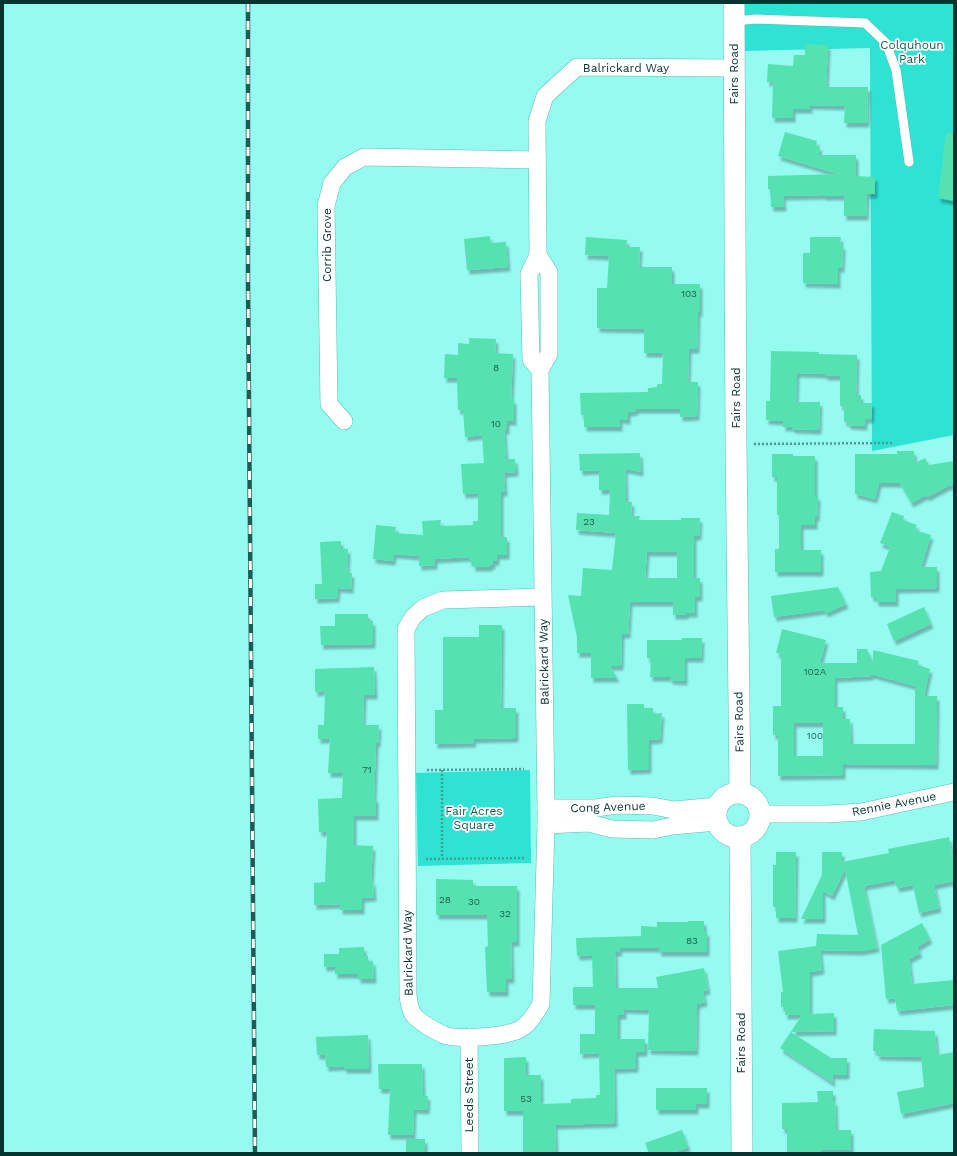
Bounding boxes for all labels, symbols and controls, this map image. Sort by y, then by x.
park label: Colquhoun Park [880,38,944,66]
street label: Fairs Road [727,43,741,105]
street label: Balrickard Way [583,61,670,75]
street label: Corrib Grove [320,208,334,282]
house number: 103 [681,288,697,299]
house number: 8 [493,362,499,373]
street label: Fairs Road [729,367,743,429]
house number: 10 [491,418,501,429]
house number: 23 [583,516,595,527]
street label: Balrickard Way [536,618,552,705]
house number: 102A [804,666,827,677]
street label: Fairs Road [731,691,747,753]
house number: 100 [807,730,823,741]
house number: 71 [362,764,372,775]
street label: Rennie Avenue [851,789,937,819]
street label: Cong Avenue [570,799,646,815]
park label: Fair Acres Square [445,804,503,832]
house number: 28 [439,894,451,905]
house number: 30 [468,896,480,907]
house number: 32 [499,908,511,919]
street label: Balrickard Way [400,909,416,996]
house number: 83 [686,935,698,946]
street label: Fairs Road [734,1012,748,1074]
street label: Leeds Street [462,1058,476,1132]
house number: 53 [520,1093,532,1104]

